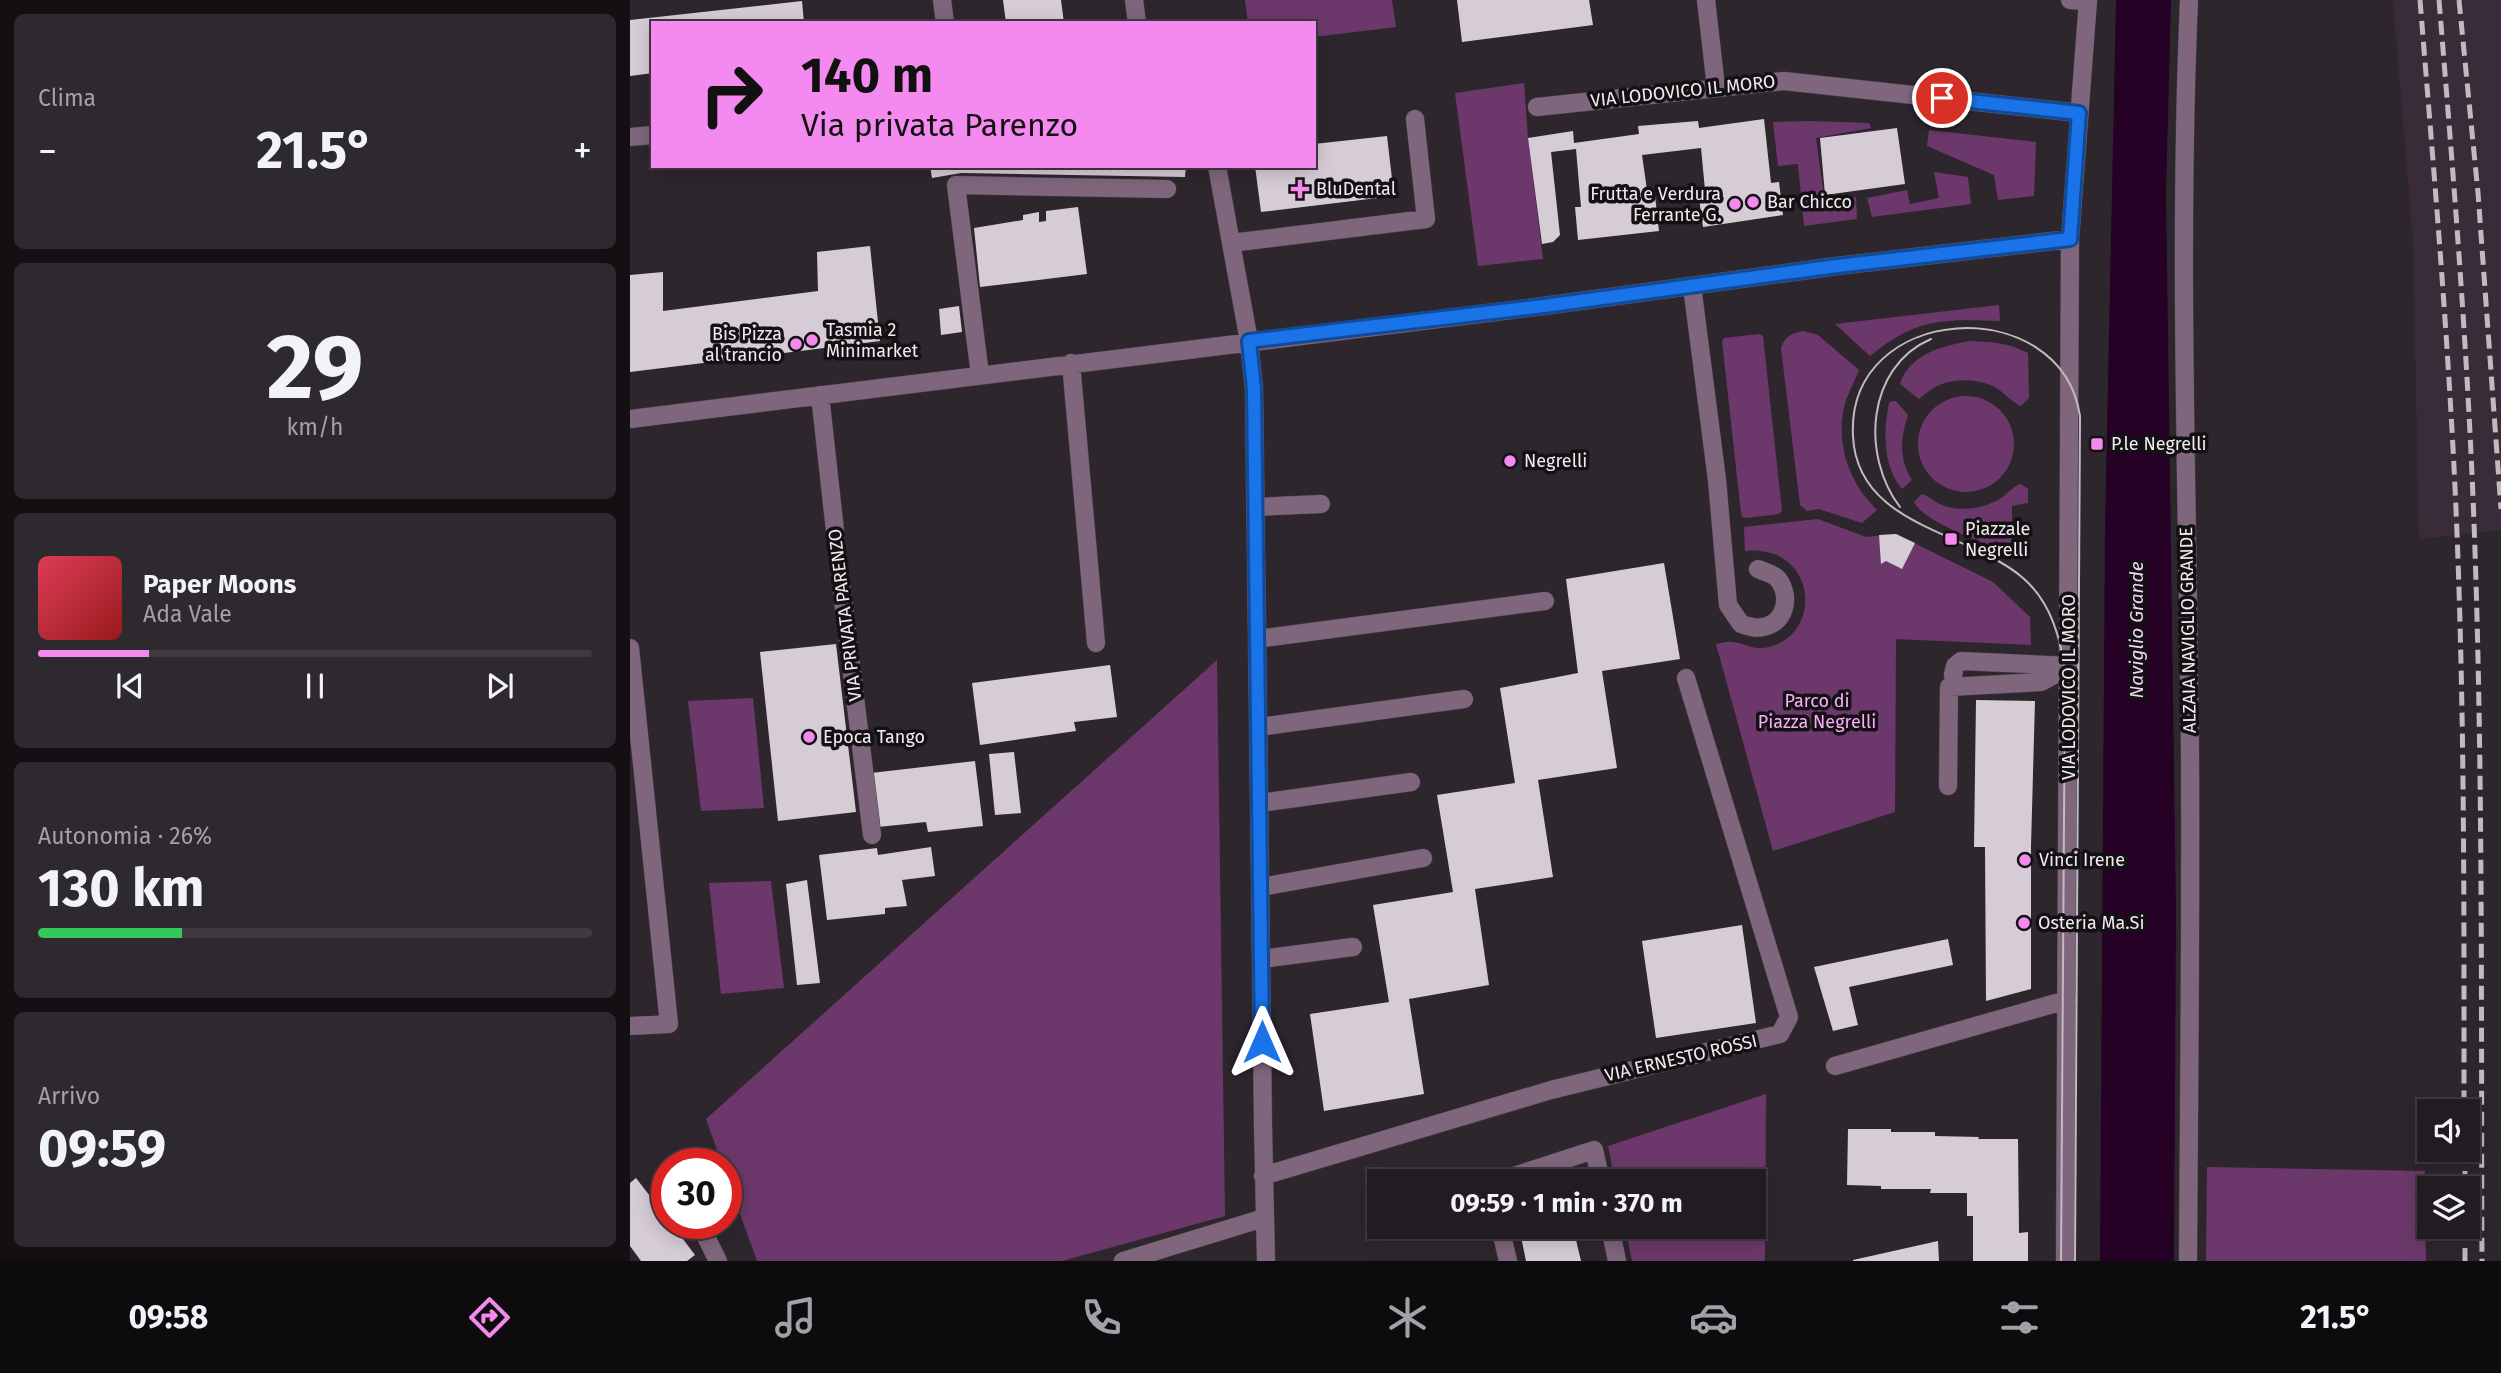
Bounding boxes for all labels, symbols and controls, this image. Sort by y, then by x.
text: 140 m [801,46,933,105]
icon: right [686,49,777,140]
pin [1912,68,1972,128]
street label: VIA LODOVICO IL MORO [1589,70,1777,112]
icon: arrive [1923,79,1961,117]
text: Clima [38,84,96,112]
text: Via privata Parenzo [801,106,1078,144]
text: 21.5° [256,119,374,182]
text: − [38,128,57,174]
text: + [573,128,592,174]
place label: BluDental [1316,178,1396,200]
marker: BluDental [1290,179,1310,199]
place label: Frutta e Verdura Ferrante G. [1590,183,1721,226]
place label: Bar Chicco [1767,191,1852,213]
marker: Bar Chicco [1745,194,1761,210]
marker: Frutta e Verdura Ferrante G. [1727,196,1743,212]
text: 29 [266,313,364,422]
place label: Tasmia 2 Minimarket [826,319,919,362]
place label: Bis Pizza al trancio [705,323,782,366]
marker: Tasmia 2 Minimarket [804,332,820,348]
marker: Bis Pizza al trancio [788,336,804,352]
text: km/h [287,413,343,441]
place label: P.le Negrelli [2111,433,2207,455]
marker: P.le Negrelli [2089,436,2105,452]
place label: Negrelli [1524,450,1587,472]
marker: Negrelli [1502,453,1518,469]
place label: Piazzale Negrelli [1965,518,2030,561]
street label: VIA PRIVATA PARENZO [824,527,866,703]
street label: ALZAIA NAVIGLIO GRANDE [2175,527,2201,733]
marker: Piazzale Negrelli [1943,531,1959,547]
water label: Naviglio Grande [2125,561,2148,699]
text: Paper Moons [143,569,296,600]
street label: VIA LODOVICO IL MORO [2058,594,2080,780]
text: Ada Vale [143,600,232,628]
icon: previous [111,667,149,705]
icon: pause [296,667,334,705]
icon: next [481,667,519,705]
park label: Parco di Piazza Negrelli [1758,690,1876,733]
place label: Epoca Tango [823,726,925,748]
marker: Epoca Tango [801,729,817,745]
text: Autonomia · 26% [38,822,212,850]
place label: Vinci Irene [2039,849,2125,871]
marker: Vinci Irene [2017,852,2033,868]
text: 130 km [38,857,205,920]
place label: Osteria Ma.Si [2038,912,2145,934]
marker: Osteria Ma.Si [2016,915,2032,931]
position arrow [1225,1005,1299,1079]
street label: VIA ERNESTO ROSSI [1603,1030,1759,1086]
text: Arrivo [38,1082,100,1110]
map controls [2417,1099,2480,1239]
button: sound [2417,1099,2480,1162]
text: 09:59 [38,1117,166,1180]
speed limit sign: 30 [651,1148,742,1239]
button: layers [2417,1176,2480,1239]
text: 09:59 · 1 min · 370 m [1450,1188,1683,1219]
icon: directions [465,1293,514,1342]
icon: music [771,1293,820,1342]
icon: phone [1077,1293,1126,1342]
icon: climate [1383,1293,1432,1342]
icon: car [1689,1293,1738,1342]
icon: filters [1995,1293,2044,1342]
text: 09:58 [128,1298,208,1336]
text: 21.5° [2300,1298,2373,1336]

